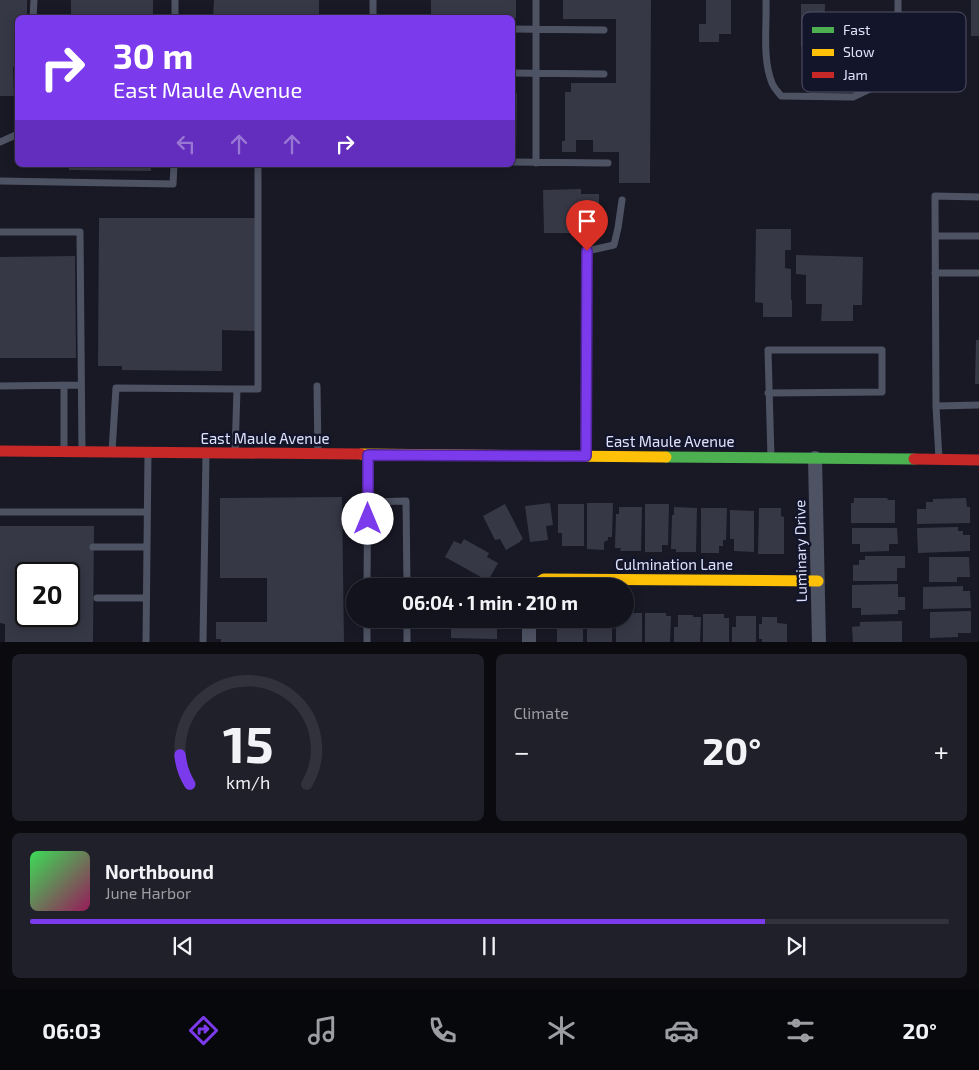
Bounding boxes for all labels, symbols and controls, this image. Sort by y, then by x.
legend [802,12,966,92]
text: Fast [843,21,870,38]
text: 30 m [113,34,193,76]
icon: right [30,35,95,100]
text: Slow [843,43,875,60]
text: Jam [843,66,868,83]
text: East Maule Avenue [113,76,302,102]
icon: left [172,130,200,158]
icon: ahead [225,130,253,158]
icon: ahead [278,130,306,158]
icon: right [331,130,359,158]
pin [566,200,608,251]
icon: arrive [573,207,601,235]
street label: East Maule Avenue [200,429,330,447]
street label: East Maule Avenue [605,432,735,450]
position arrow [341,492,393,544]
street label: Luminary Drive [790,500,810,602]
street label: Culmination Lane [615,555,733,573]
speed limit sign: 20 [15,562,80,627]
text: 06:04 · 1 min · 210 m [402,591,578,614]
text: Climate [514,703,569,722]
text: 15 [222,711,273,773]
text: 20° [702,727,761,773]
text: − [514,734,530,768]
text: + [934,734,949,768]
text: km/h [226,771,270,793]
text: Northbound [105,860,214,883]
text: June Harbor [105,883,192,902]
icon: previous [169,932,197,960]
icon: pause [475,932,503,960]
icon: next [782,932,810,960]
icon: directions [186,1013,221,1048]
icon: music [305,1013,340,1048]
icon: phone [425,1013,460,1048]
icon: climate [544,1013,579,1048]
icon: car [664,1013,699,1048]
icon: filters [783,1013,818,1048]
text: 06:03 [42,1017,101,1043]
text: 20° [903,1017,937,1043]

